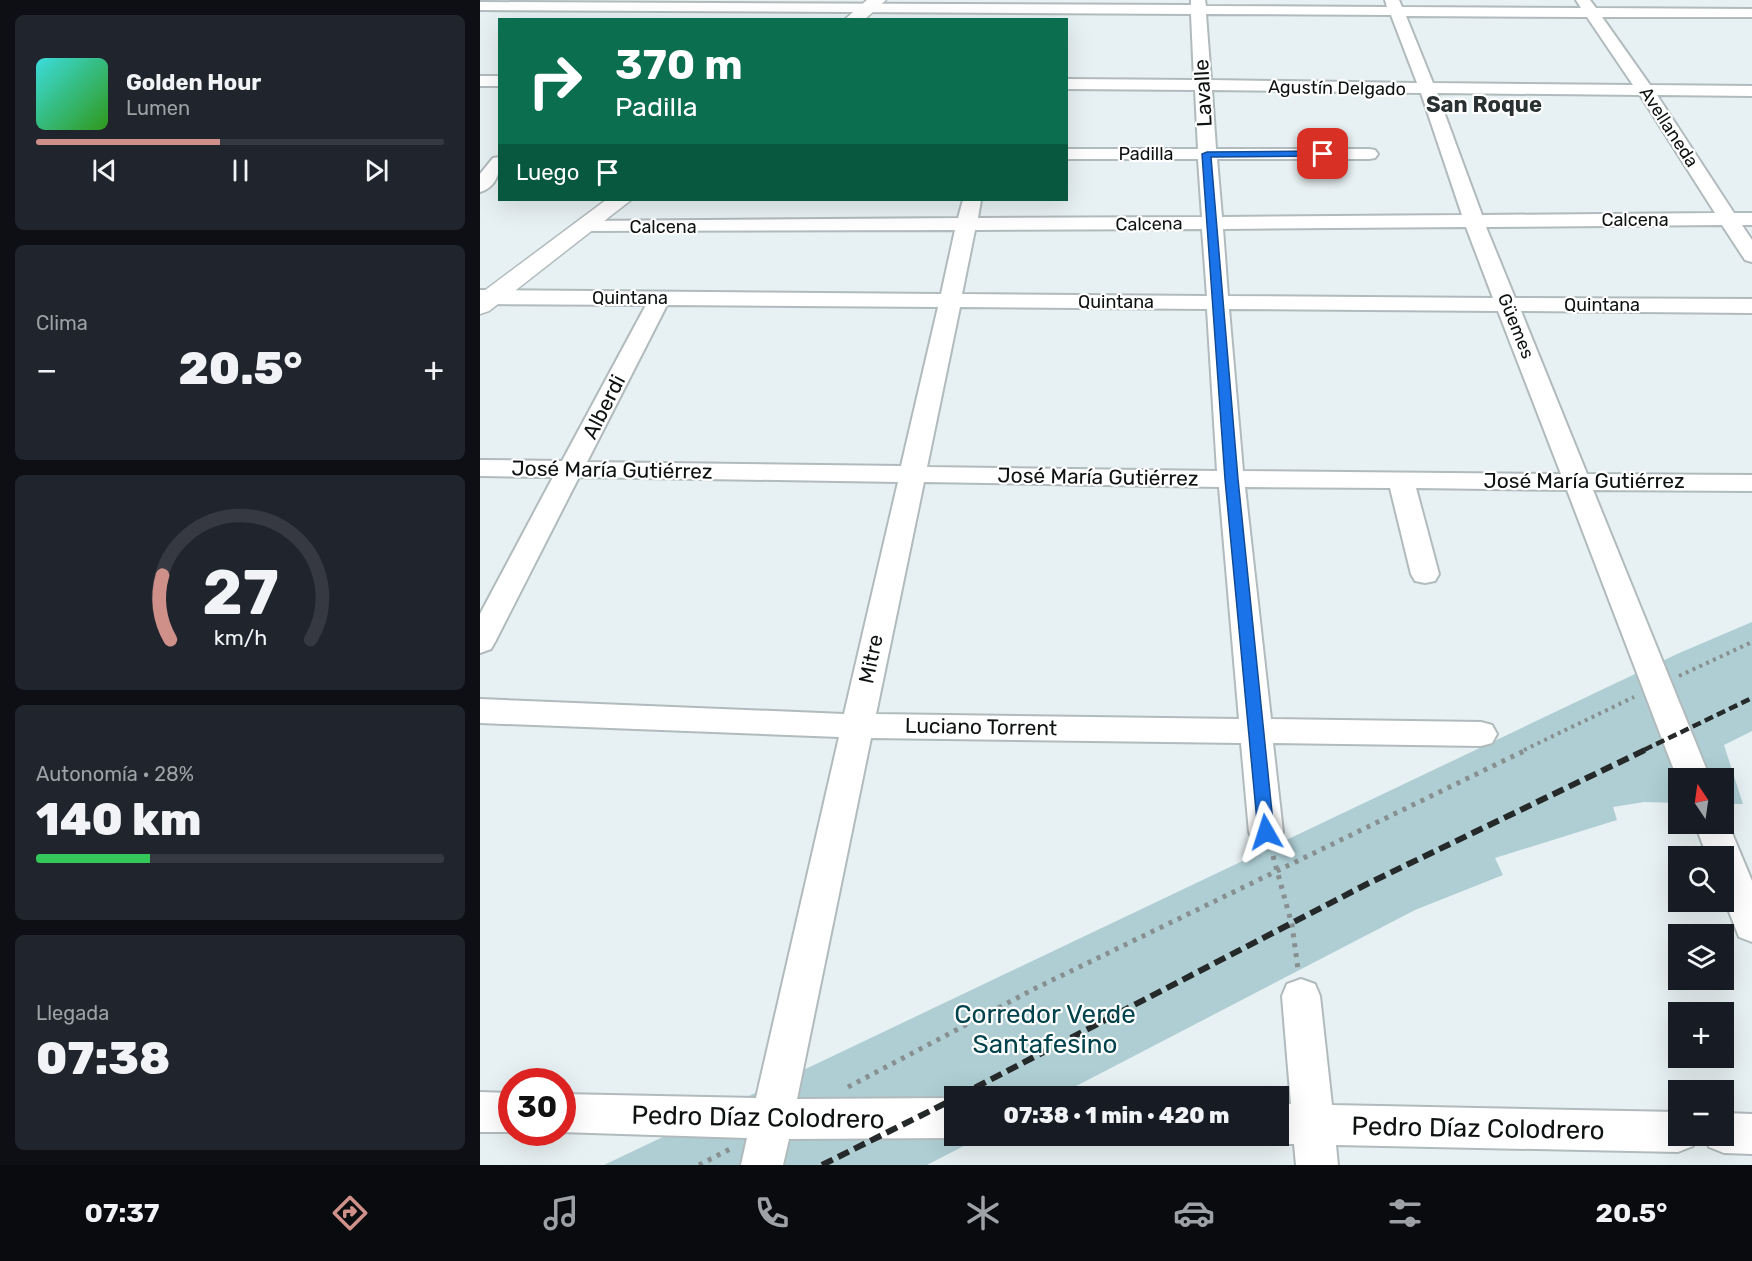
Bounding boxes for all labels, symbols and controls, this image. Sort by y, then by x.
text: 370 m [615,40,743,90]
icon: right [516,42,594,120]
street label: Lavalle [1188,58,1217,128]
text: Golden Hour [126,69,261,96]
street label: Agustín Delgado [1268,76,1406,100]
street label: Avellaneda [1635,83,1703,171]
text: Padilla [615,91,698,123]
district label: San Roque [1426,91,1542,118]
text: Lumen [126,96,190,120]
pin [1297,128,1348,179]
icon: arrive [1306,137,1339,170]
street label: Padilla [1118,143,1174,165]
icon: previous [88,154,121,187]
icon: pause [224,154,257,187]
icon: next [360,154,393,187]
icon: arrive [591,156,624,189]
text: Luego [516,159,579,186]
street label: Calcena [1601,209,1669,231]
street label: Calcena [1115,212,1183,236]
street label: Calcena [629,216,697,238]
street label: Quintana [592,287,668,309]
street label: Güemes [1493,290,1539,362]
street label: Quintana [1078,291,1154,313]
street label: Quintana [1564,294,1640,316]
text: Clima [36,311,88,335]
text: 20.5° [178,342,303,395]
text: − [36,350,57,389]
text: + [423,350,444,389]
street label: Alberdi [577,370,630,443]
street label: José María Gutiérrez [511,455,713,484]
street label: José María Gutiérrez [997,462,1199,491]
street label: José María Gutiérrez [1483,468,1685,493]
text: 27 [202,556,278,630]
text: km/h [213,625,267,650]
street label: Mitre [853,632,888,686]
street label: Luciano Torrent [905,713,1057,740]
text: Autonomía · 28% [36,762,194,786]
north arrow [1668,768,1734,834]
map controls [1668,768,1734,1146]
text: 140 km [36,793,201,846]
position arrow [1234,800,1298,864]
button: search [1668,846,1734,912]
button: layers [1668,924,1734,990]
park label: Corredor Verde Santafesino [954,999,1136,1060]
text: Llegada [36,1001,109,1025]
button: + [1668,1002,1734,1068]
text: 07:38 [36,1032,170,1085]
speed limit sign: 30 [498,1068,576,1146]
button: − [1668,1080,1734,1146]
street label: Pedro Díaz Colodrero [631,1100,885,1135]
text: 07:38 · 1 min · 420 m [1004,1102,1229,1129]
street label: Pedro Díaz Colodrero [1351,1111,1605,1146]
icon: directions [329,1192,371,1234]
icon: music [540,1192,582,1234]
icon: phone [751,1192,793,1234]
icon: climate [962,1192,1004,1234]
icon: car [1173,1192,1215,1234]
icon: filters [1384,1192,1426,1234]
text: 07:37 [85,1197,160,1229]
text: 20.5° [1595,1197,1667,1229]

